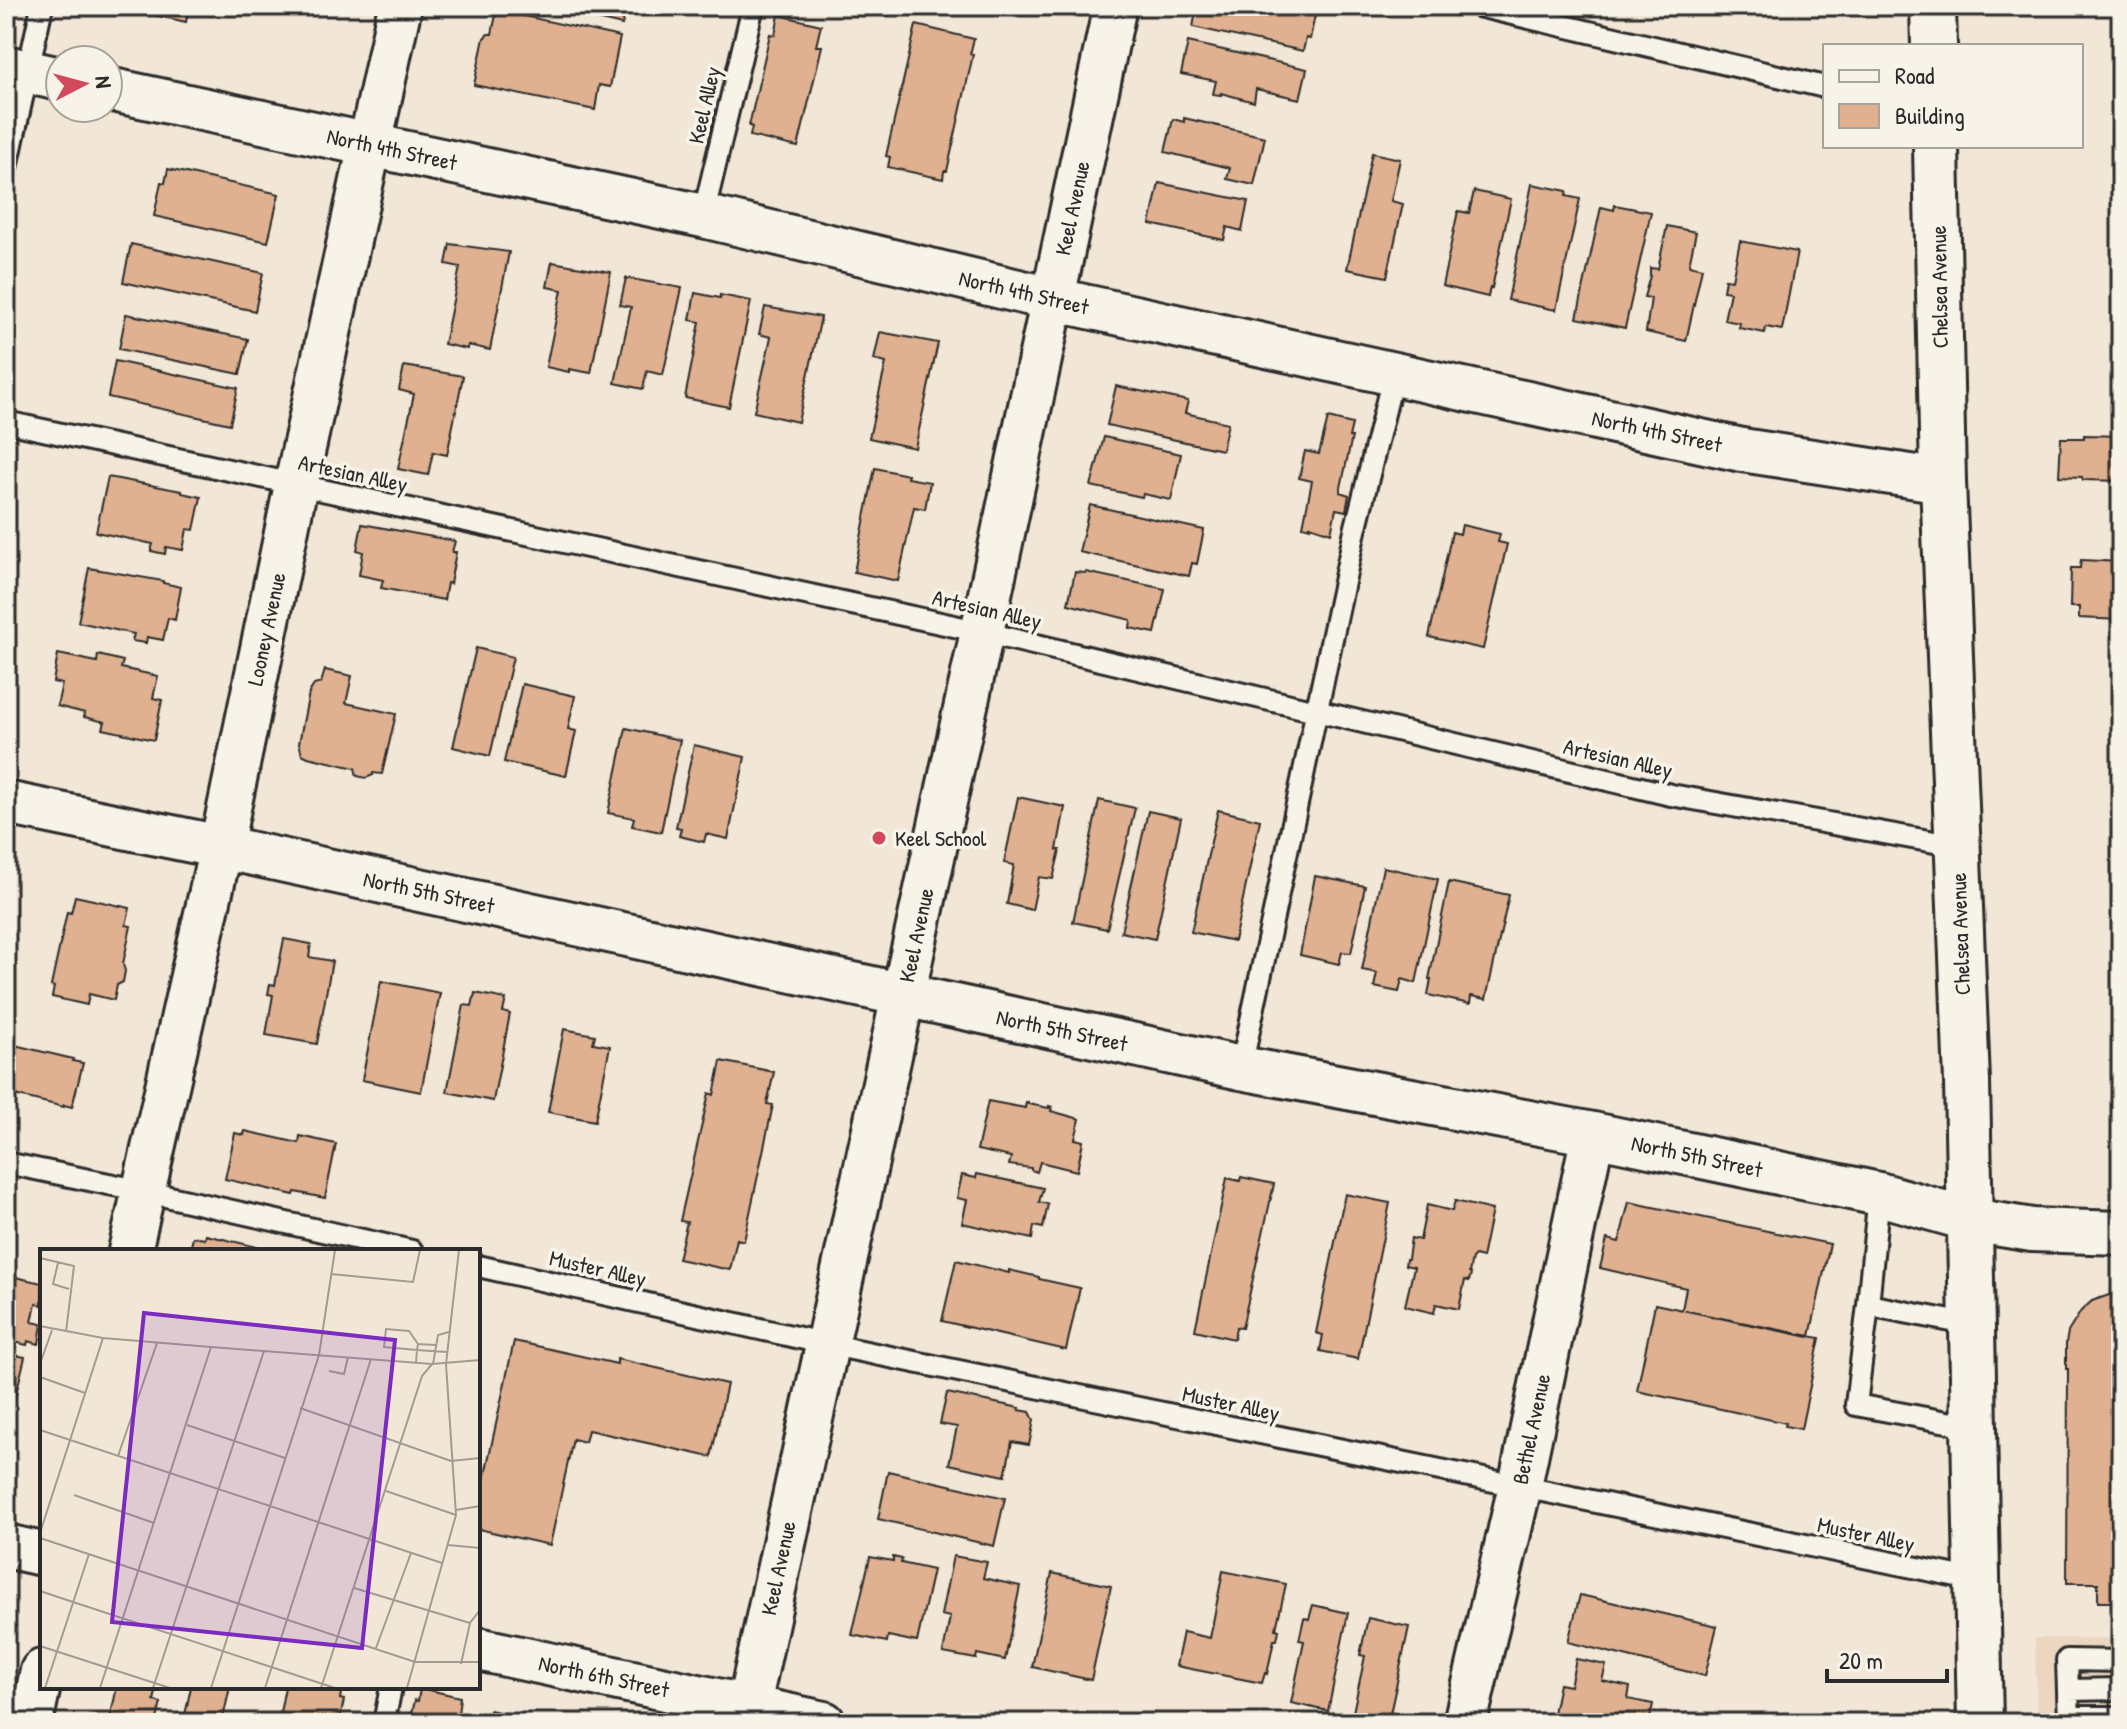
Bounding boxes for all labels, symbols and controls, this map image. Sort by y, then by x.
north arrow [44,44,124,124]
legend [1823,44,2083,148]
text: Road [1895,59,1934,91]
street label: Keel Alley [681,64,727,146]
text: N [88,75,119,90]
text: Building [1895,99,1965,131]
street label: North 4th Street [324,121,460,178]
street label: Keel Avenue [1047,158,1097,258]
street label: Chelsea Avenue [1923,225,1955,349]
street label: North 4th Street [956,263,1092,322]
street label: North 4th Street [1589,403,1725,460]
street label: Artesian Alley [296,447,410,499]
street label: Looney Avenue [239,570,293,688]
street label: Artesian Alley [930,582,1044,636]
street label: Artesian Alley [1561,731,1675,785]
place label: Keel School [895,823,987,853]
marker: Keel School [870,829,888,847]
street label: North 5th Street [361,863,498,921]
street label: Chelsea Avenue [1943,872,1977,996]
street label: Keel Avenue [891,885,941,985]
street label: North 5th Street [994,1001,1131,1059]
street label: North 5th Street [1629,1127,1766,1185]
street label: Muster Alley [547,1242,649,1294]
inset map [40,1249,480,1689]
street label: Bethel Avenue [1505,1371,1557,1487]
street label: Muster Alley [1180,1378,1282,1428]
street label: Muster Alley [1815,1509,1917,1559]
street label: Keel Avenue [753,1518,803,1618]
scale bar [1827,1633,1947,1683]
text: 20 m [1839,1644,1883,1676]
street label: North 6th Street [536,1648,672,1705]

